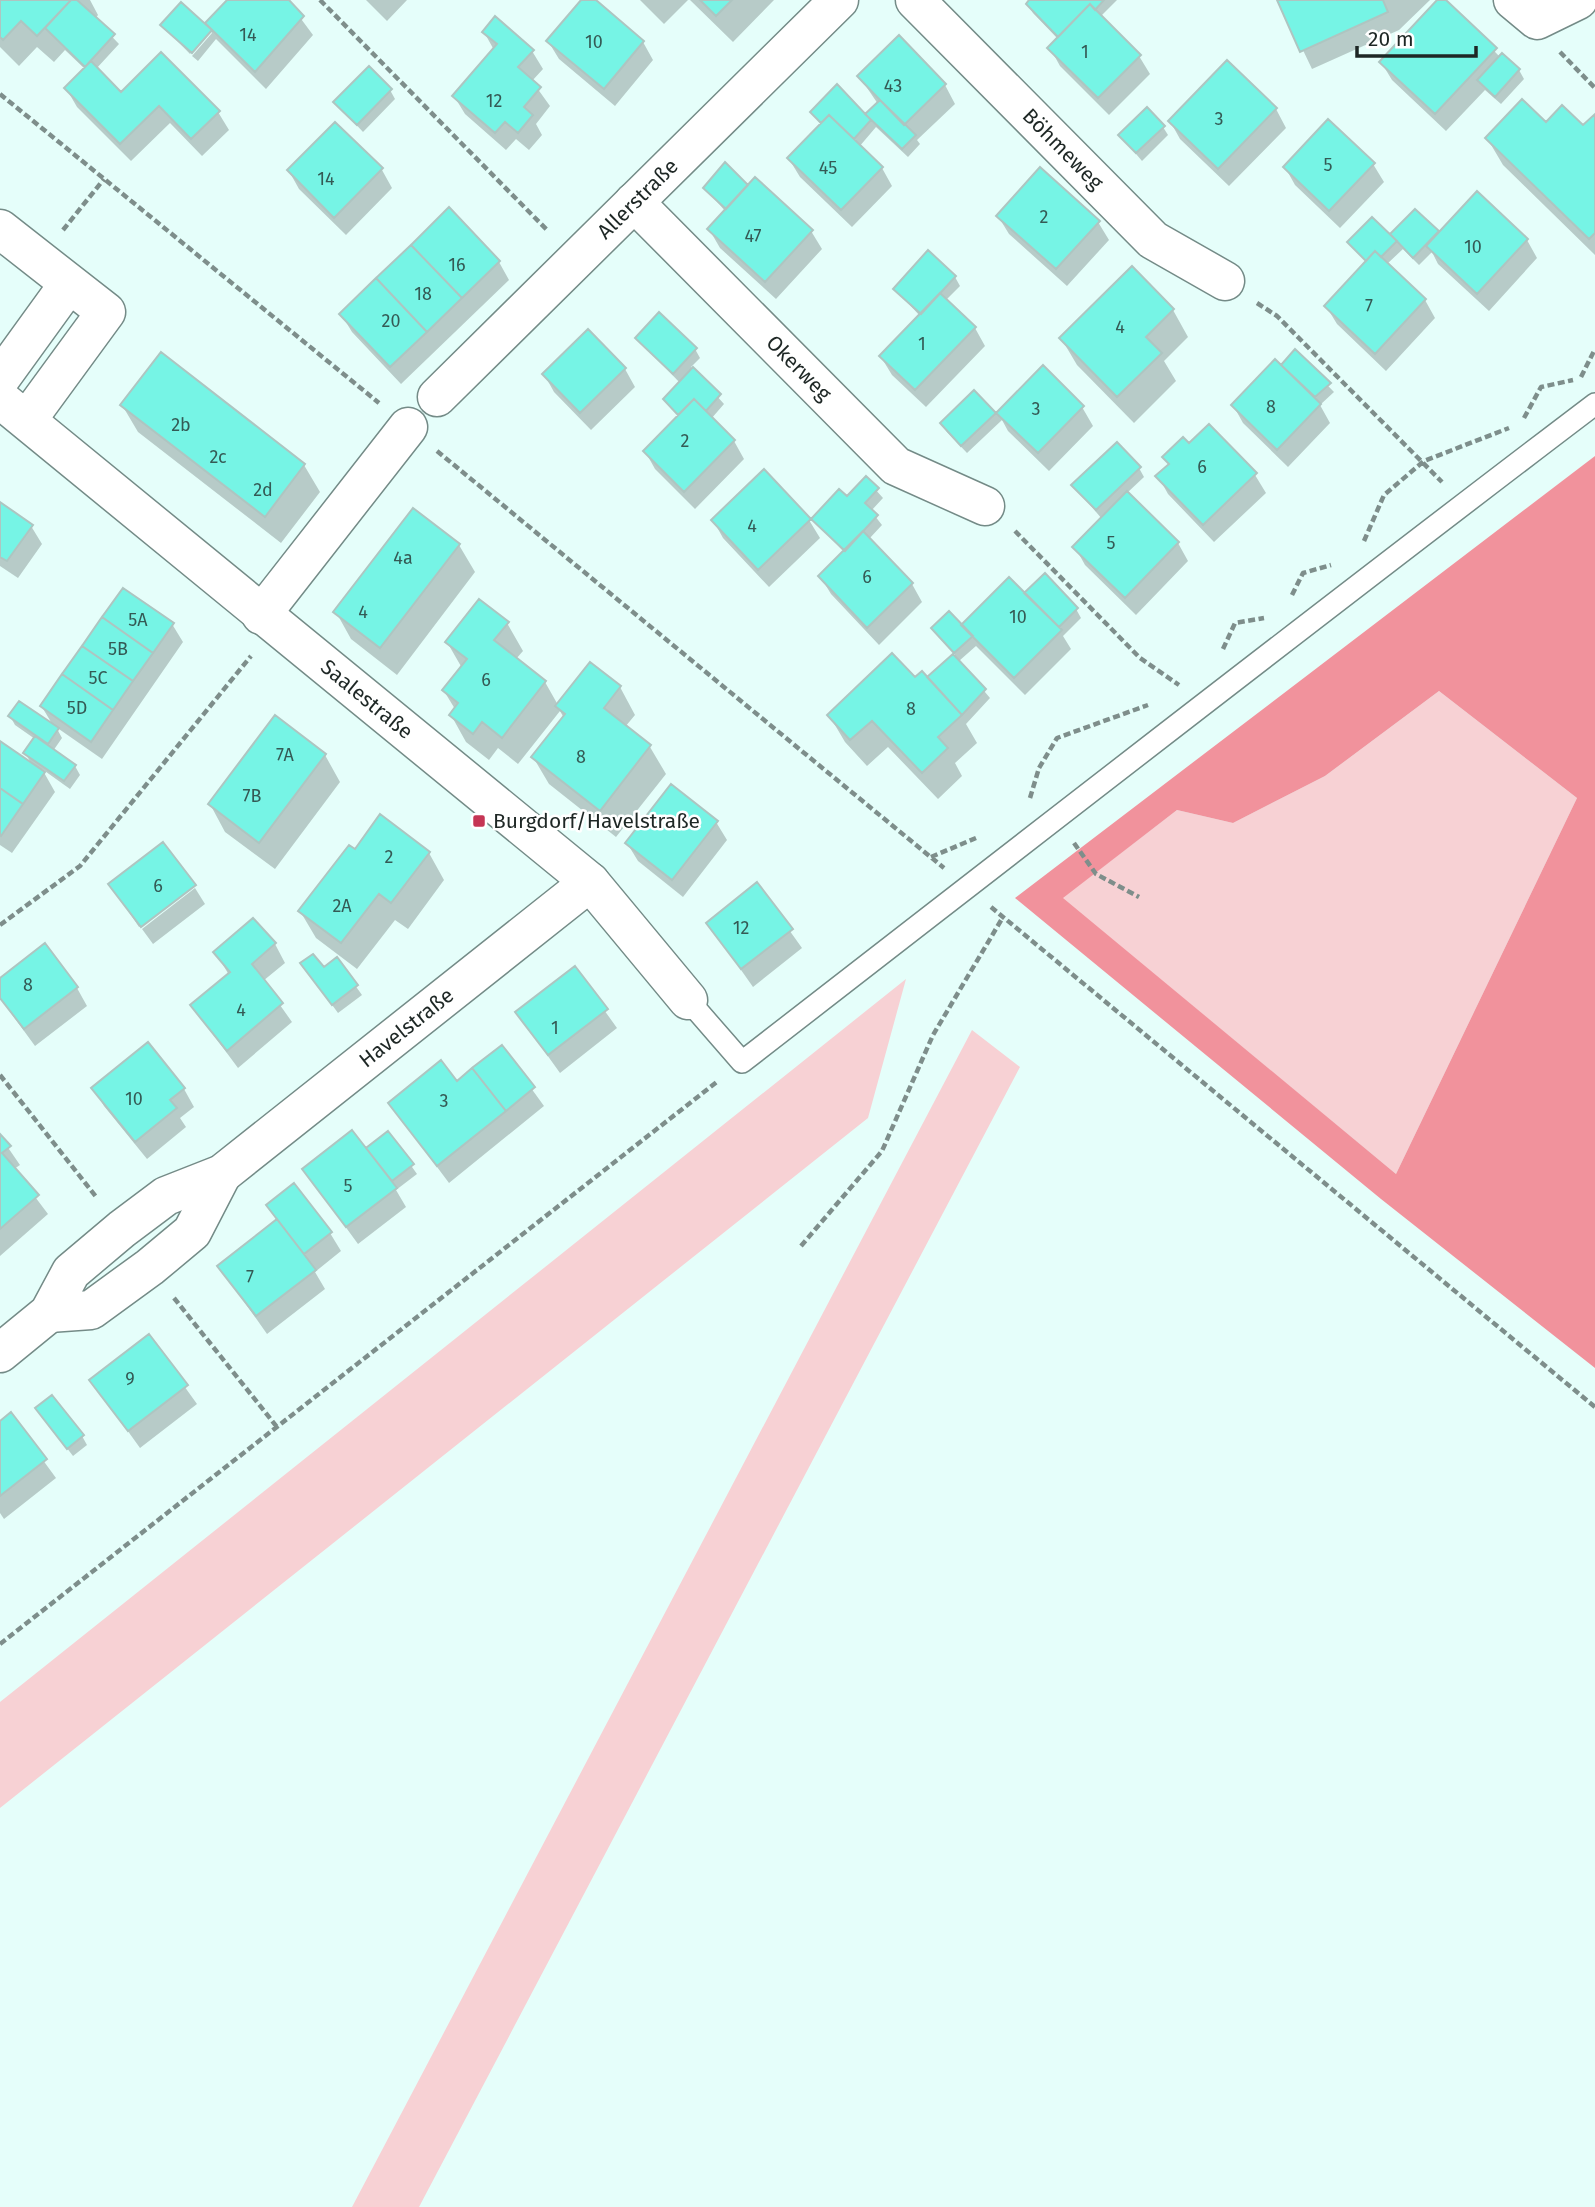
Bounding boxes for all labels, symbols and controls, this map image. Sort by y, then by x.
scale bar [1357,14,1476,58]
house number: 14 [239,24,257,46]
text: 20 m [1368,26,1414,52]
house number: 10 [585,31,603,53]
house number: 1 [1081,41,1089,63]
house number: 43 [884,75,902,97]
house number: 12 [486,90,502,112]
street label: Böhmeweg [1017,103,1109,195]
house number: 3 [1215,108,1223,130]
street label: Allerstraße [592,153,684,245]
house number: 5 [1323,154,1333,176]
house number: 45 [819,157,837,179]
house number: 14 [317,168,335,190]
house number: 2 [1040,206,1049,228]
house number: 47 [744,225,762,247]
house number: 10 [1464,236,1482,258]
house number: 16 [448,254,466,276]
house number: 18 [414,283,432,305]
house number: 7 [1365,295,1373,317]
house number: 20 [382,310,400,332]
house number: 4 [1115,316,1125,338]
street label: Okerweg [761,330,837,406]
house number: 1 [918,333,926,355]
house number: 8 [1266,396,1276,418]
house number: 3 [1032,398,1040,420]
house number: 2b [171,414,191,436]
house number: 2 [681,430,690,452]
house number: 2c [209,446,227,468]
house number: 6 [1197,456,1207,478]
house number: 2d [253,479,273,501]
house number: 4 [747,515,757,537]
house number: 5 [1106,532,1116,554]
house number: 4a [393,547,413,569]
house number: 6 [862,566,872,588]
house number: 4 [358,601,368,623]
house number: 10 [1009,606,1027,628]
house number: 5A [128,609,148,631]
house number: 5B [108,638,128,660]
street label: Saalestraße [315,654,418,745]
house number: 5C [88,667,108,689]
house number: 6 [481,669,491,691]
house number: 5D [67,697,87,719]
house number: 8 [906,698,916,720]
house number: 7A [276,744,295,766]
house number: 8 [576,746,586,768]
house number: 7B [243,785,262,807]
place label: Burgdorf/Havelstraße [493,808,700,834]
marker: Burgdorf/Havelstraße [471,813,487,829]
house number: 2 [385,846,394,868]
house number: 6 [153,875,163,897]
house number: 2A [332,895,352,917]
house number: 12 [733,917,749,939]
house number: 8 [23,974,33,996]
street label: Havelstraße [354,982,459,1073]
house number: 4 [236,999,246,1021]
house number: 1 [551,1017,559,1039]
house number: 10 [125,1088,143,1110]
house number: 3 [440,1090,448,1112]
house number: 5 [343,1175,353,1197]
house number: 7 [246,1266,254,1288]
house number: 9 [125,1368,135,1390]

